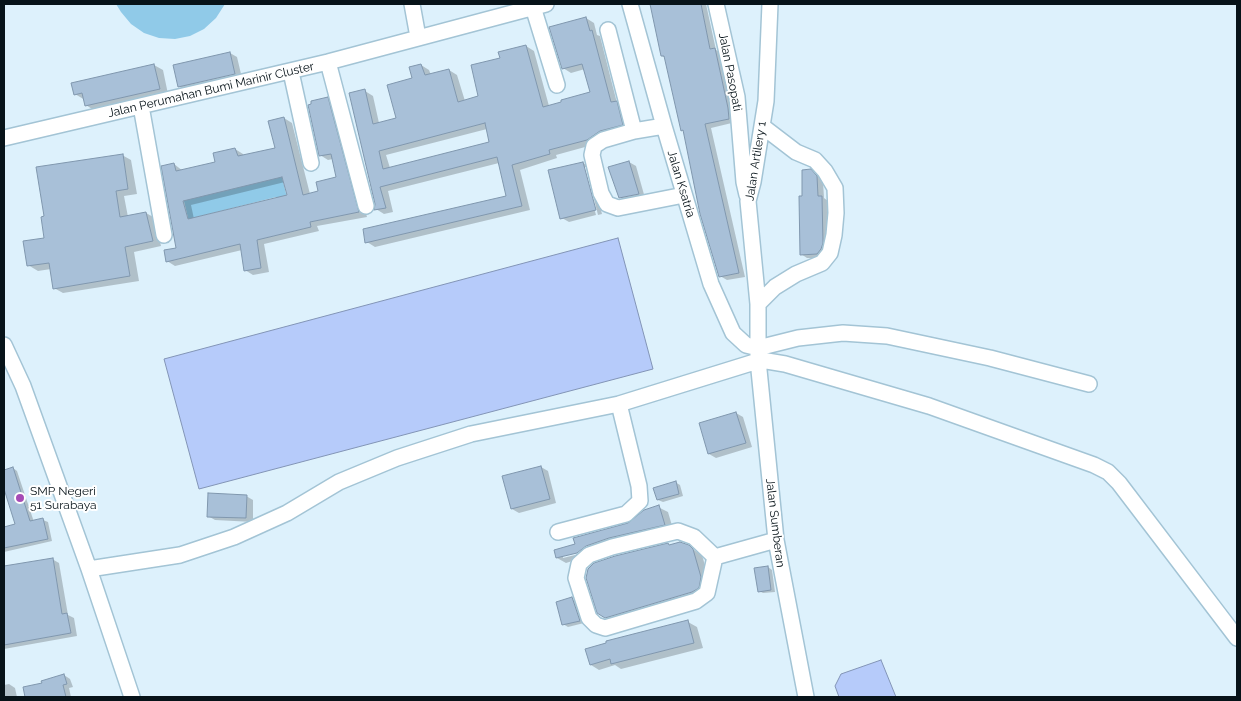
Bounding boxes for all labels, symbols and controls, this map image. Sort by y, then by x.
street label: Jalan Pasopati [715,32,745,112]
street label: Jalan Perumahan Bumi Marinir Cluster [107,59,315,121]
street label: Jalan Artilery 1 [743,120,769,202]
street label: Jalan Ksatria [664,149,698,219]
street label: Jalan Sumberan [762,478,788,568]
place label: SMP Negeri 51 Surabaya [30,484,97,512]
marker: SMP Negeri 51 Surabaya [14,492,26,504]

